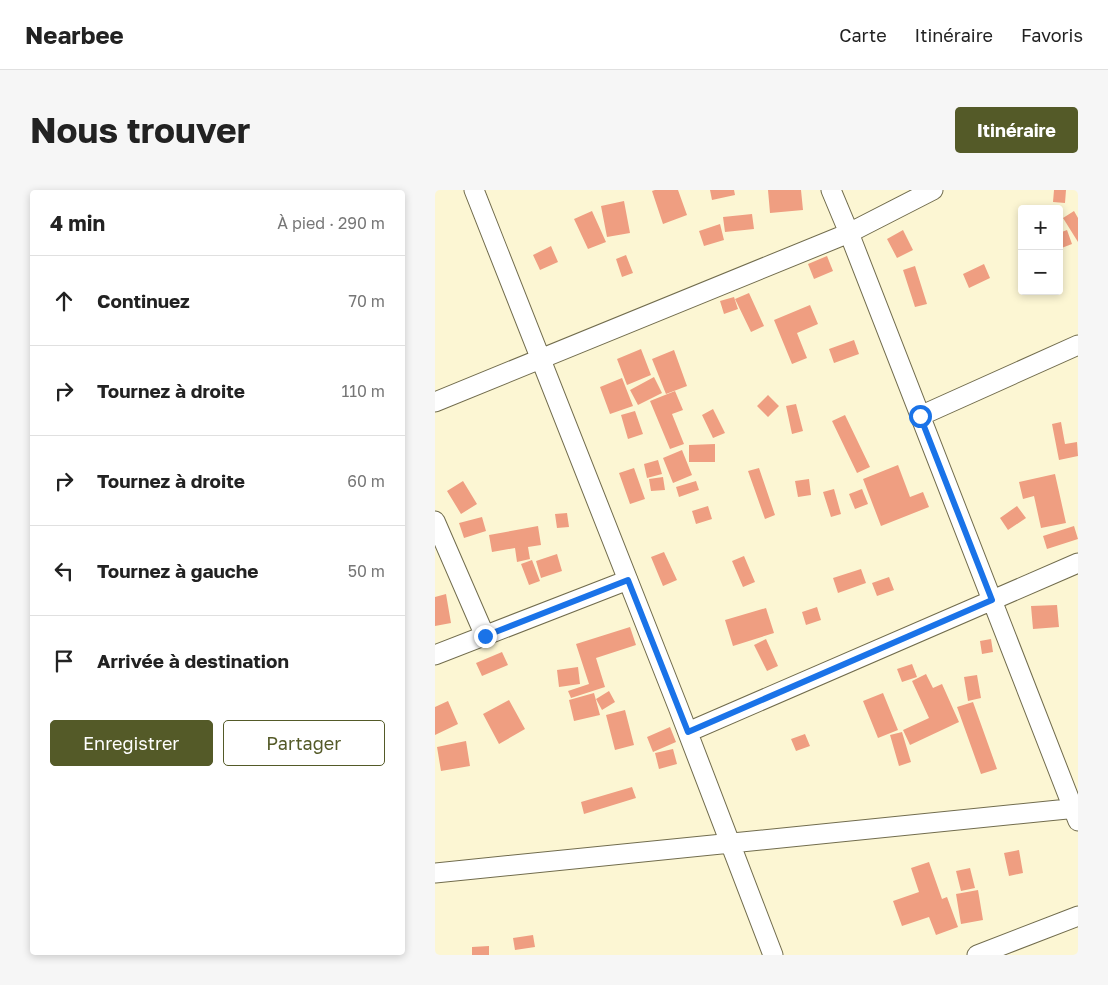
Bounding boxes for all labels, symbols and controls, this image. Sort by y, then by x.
text: Nearbee [25,20,124,49]
text: Carte [839,24,887,46]
text: Itinéraire [915,24,993,46]
text: Favoris [1021,24,1083,46]
button: Itinéraire [955,107,1078,153]
text: Nous trouver [30,109,250,151]
map controls [1018,205,1063,295]
button: + [1018,205,1063,250]
text: 4 min [50,210,105,236]
text: À pied · 290 m [277,213,385,233]
button: − [1018,250,1063,295]
icon: ahead [50,287,78,315]
text: Continuez [97,289,190,312]
text: 70 m [348,291,385,311]
icon: right [50,377,78,405]
text: Tournez à droite [97,379,245,402]
text: 110 m [341,381,385,401]
route start [909,405,932,428]
icon: right [50,467,78,495]
text: Tournez à droite [97,469,245,492]
text: 60 m [347,471,385,491]
icon: left [50,557,78,585]
text: Tournez à gauche [97,559,258,582]
text: 50 m [348,561,385,581]
route end [474,625,497,648]
icon: arrive [50,647,78,675]
text: Arrivée à destination [97,649,289,672]
button: Enregistrer [50,720,213,766]
button: Partager [223,720,385,766]

